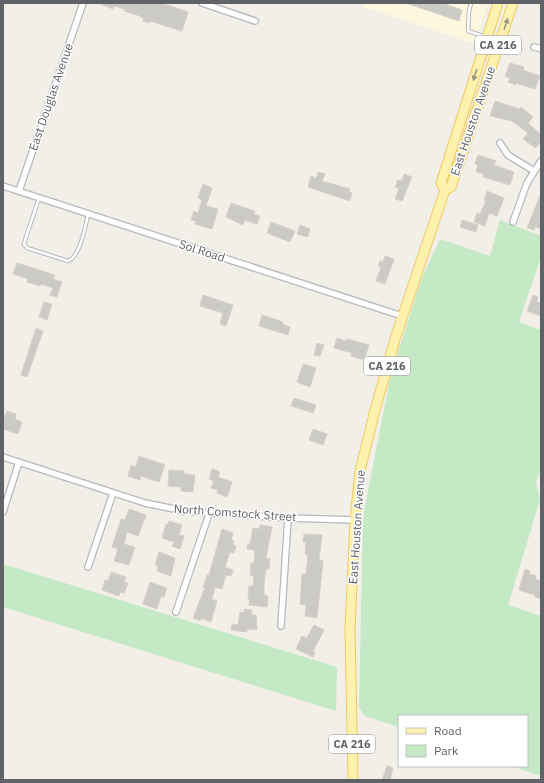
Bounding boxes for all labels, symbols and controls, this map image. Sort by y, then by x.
one-way arrow [503,17,509,29]
road number: CA 216 [475,36,521,54]
street label: East Douglas Avenue [25,41,76,152]
street label: East Houston Avenue [447,64,498,177]
one-way arrow [472,69,478,81]
street label: Sol Road [177,236,227,265]
road number: CA 216 [364,357,410,375]
street label: East Houston Avenue [345,469,368,585]
street label: North Comstock Street [173,501,297,524]
legend [398,715,528,767]
text: Road [434,723,462,738]
road number: CA 216 [329,735,375,753]
text: Park [434,743,459,758]

